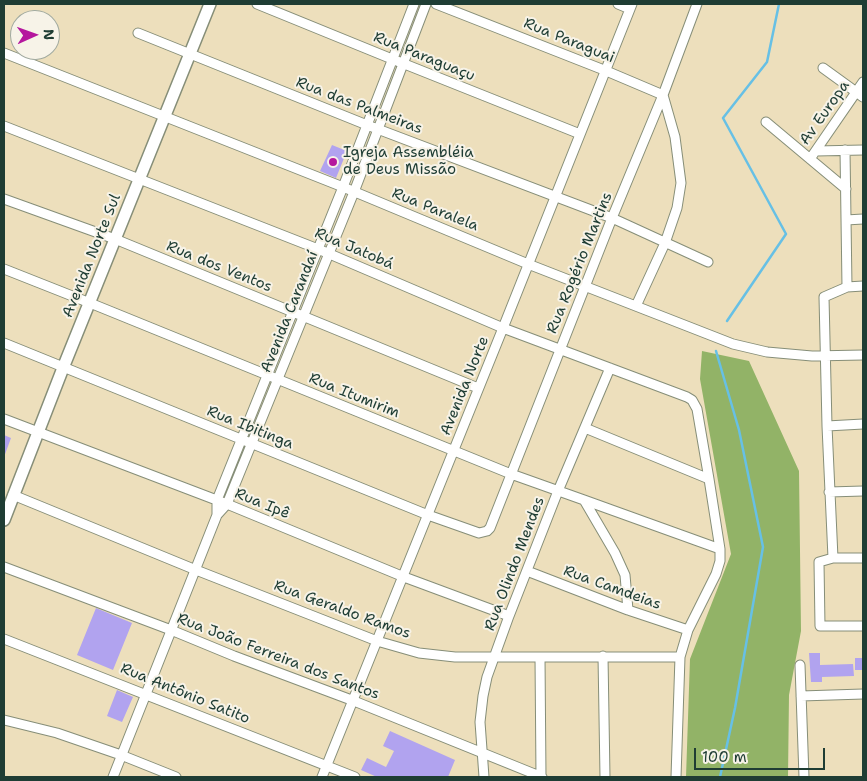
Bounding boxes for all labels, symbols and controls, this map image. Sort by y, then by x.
north arrow [10,10,60,60]
street label: Rua Paraguai [521,15,617,67]
street label: Rua Paraguaçu [371,28,477,86]
text: N [40,29,58,40]
street label: Rua das Palmeiras [293,74,425,138]
street label: Av Europa [796,77,854,149]
place label: Igreja Assembléia de Deus Missão [343,144,474,179]
marker: Igreja Assembléia de Deus Missão [327,156,339,168]
street label: Rua Paralela [389,184,481,236]
street label: Rua Rogério Martins [543,190,617,336]
street label: Avenida Norte Sul [59,192,125,320]
street label: Rua Jatobá [312,224,396,274]
street label: Rua dos Ventos [163,238,275,296]
street label: Avenida Carandaí [257,249,323,375]
street label: Avenida Norte [437,334,493,438]
street label: Rua Itumirim [306,370,402,422]
street label: Rua Ibitinga [204,402,296,454]
street label: Rua Ipê [232,485,292,523]
street label: Rua Olindo Mendes [481,495,549,633]
street label: Rua Camdeias [561,562,663,614]
street label: Rua Geraldo Ramos [271,577,413,643]
street label: Rua João Ferreira dos Santos [174,610,382,704]
street label: Rua Antônio Satito [118,660,252,728]
scale bar [697,738,828,770]
text: 100 m [702,747,747,767]

